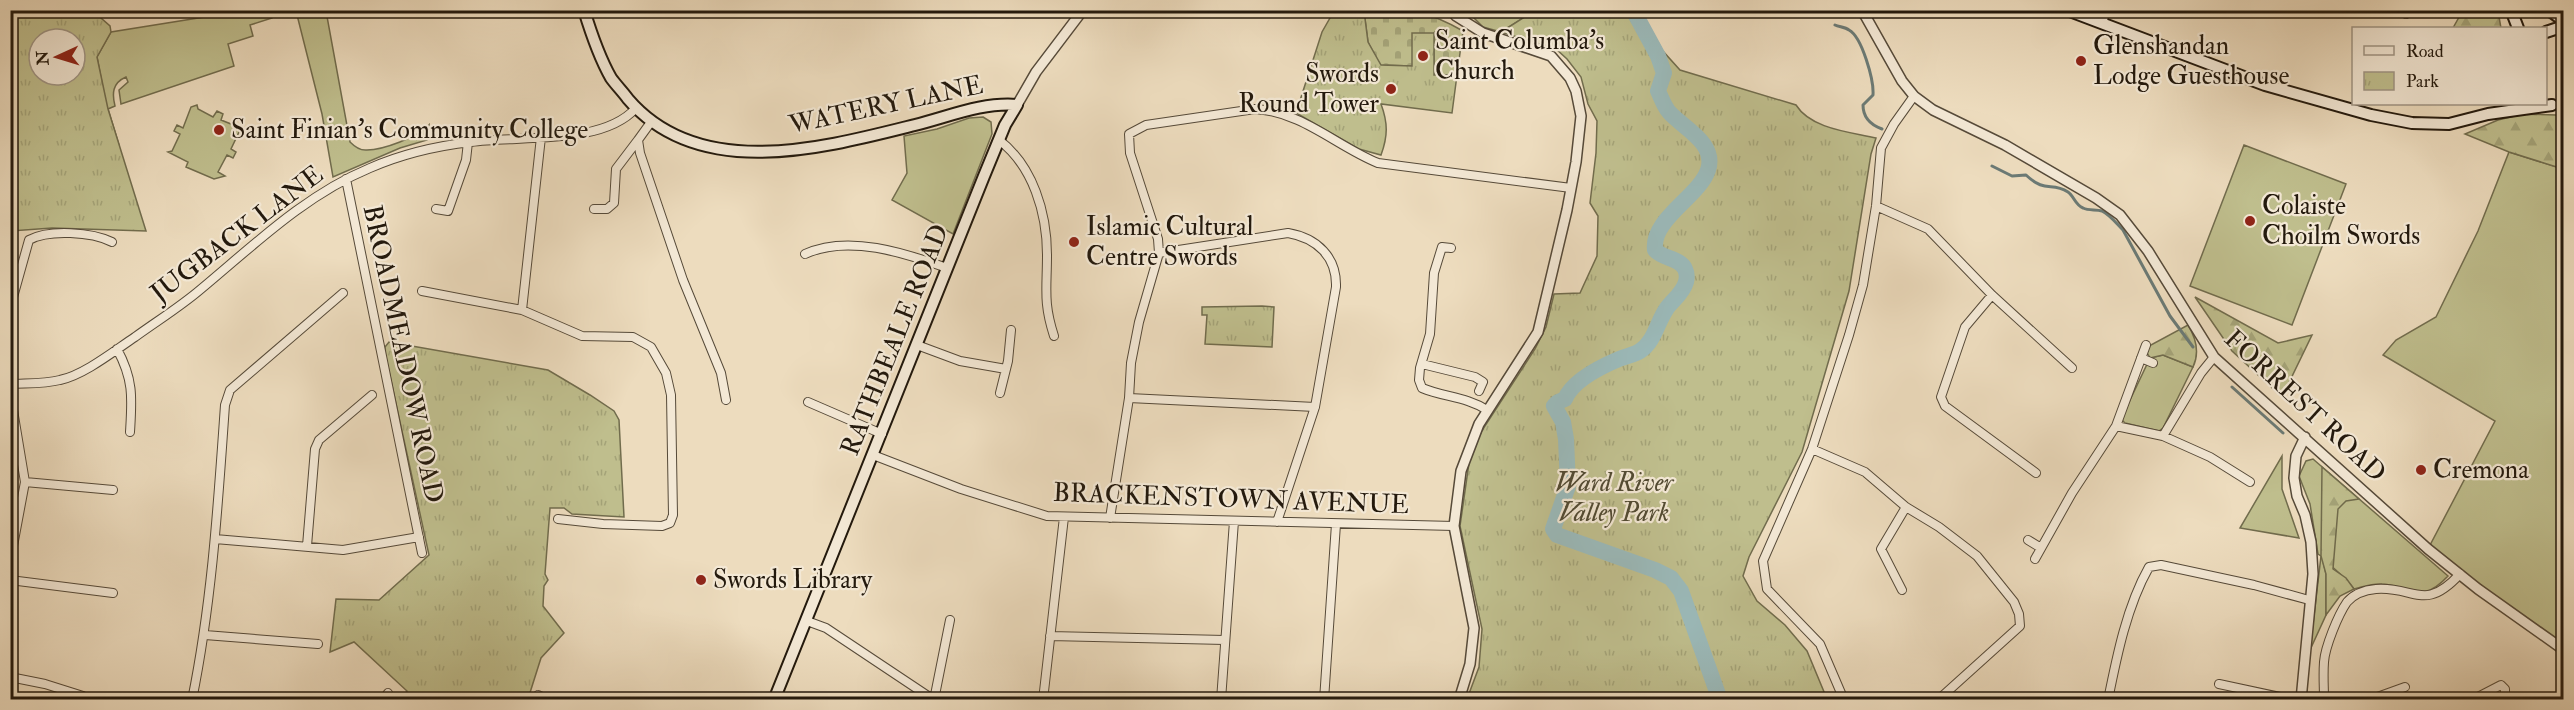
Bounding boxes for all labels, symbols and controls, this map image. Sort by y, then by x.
place label: Saint Columba's Church [1435,25,1604,87]
north arrow [27,27,87,87]
legend [2352,27,2547,105]
place label: Glenshandan Lodge Guesthouse [2093,30,2289,92]
text: Road [2406,40,2444,63]
text: N [33,49,54,67]
marker: Saint Columba's Church [1416,49,1430,63]
marker: Glenshandan Lodge Guesthouse [2074,54,2088,68]
place label: Swords Round Tower [1238,58,1379,120]
street label: WATERY LANE [785,69,986,141]
text: Park [2406,70,2439,93]
marker: Swords Round Tower [1384,82,1398,96]
place label: Saint Finian's Community College [231,114,588,146]
marker: Saint Finian's Community College [212,123,226,137]
street label: JUGBACK LANE [144,159,330,310]
place label: Colaiste Choilm Swords [2262,190,2420,252]
street label: BROADMEADOW ROAD [356,202,450,506]
place label: Islamic Cultural Centre Swords [1086,211,1254,273]
marker: Colaiste Choilm Swords [2243,214,2257,228]
street label: RATHBEALE ROAD [834,220,956,460]
marker: Islamic Cultural Centre Swords [1067,235,1081,249]
street label: FORREST ROAD [2218,323,2392,489]
place label: Cremona [2433,454,2529,486]
marker: Cremona [2414,463,2428,477]
park label: Ward River Valley Park [1555,467,1674,529]
street label: BRACKENSTOWN AVENUE [1053,477,1409,521]
place label: Swords Library [713,564,873,596]
marker: Swords Library [694,573,708,587]

